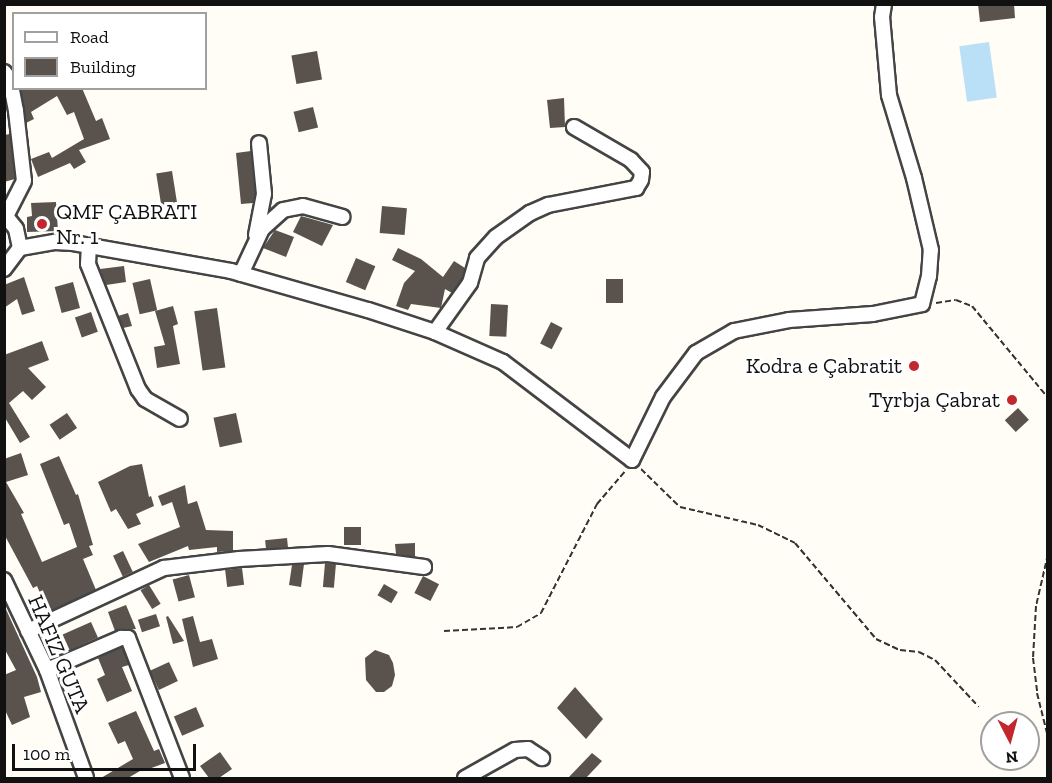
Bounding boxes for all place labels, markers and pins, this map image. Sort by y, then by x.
place label: QMF ÇABRATI Nr. 1 [56,198,198,249]
marker: QMF ÇABRATI Nr. 1 [33,215,51,233]
place label: Kodra e Çabratit [746,353,902,379]
marker: Kodra e Çabratit [907,359,921,373]
place label: Tyrbja Çabrat [869,387,1000,413]
marker: Tyrbja Çabrat [1005,393,1019,407]

